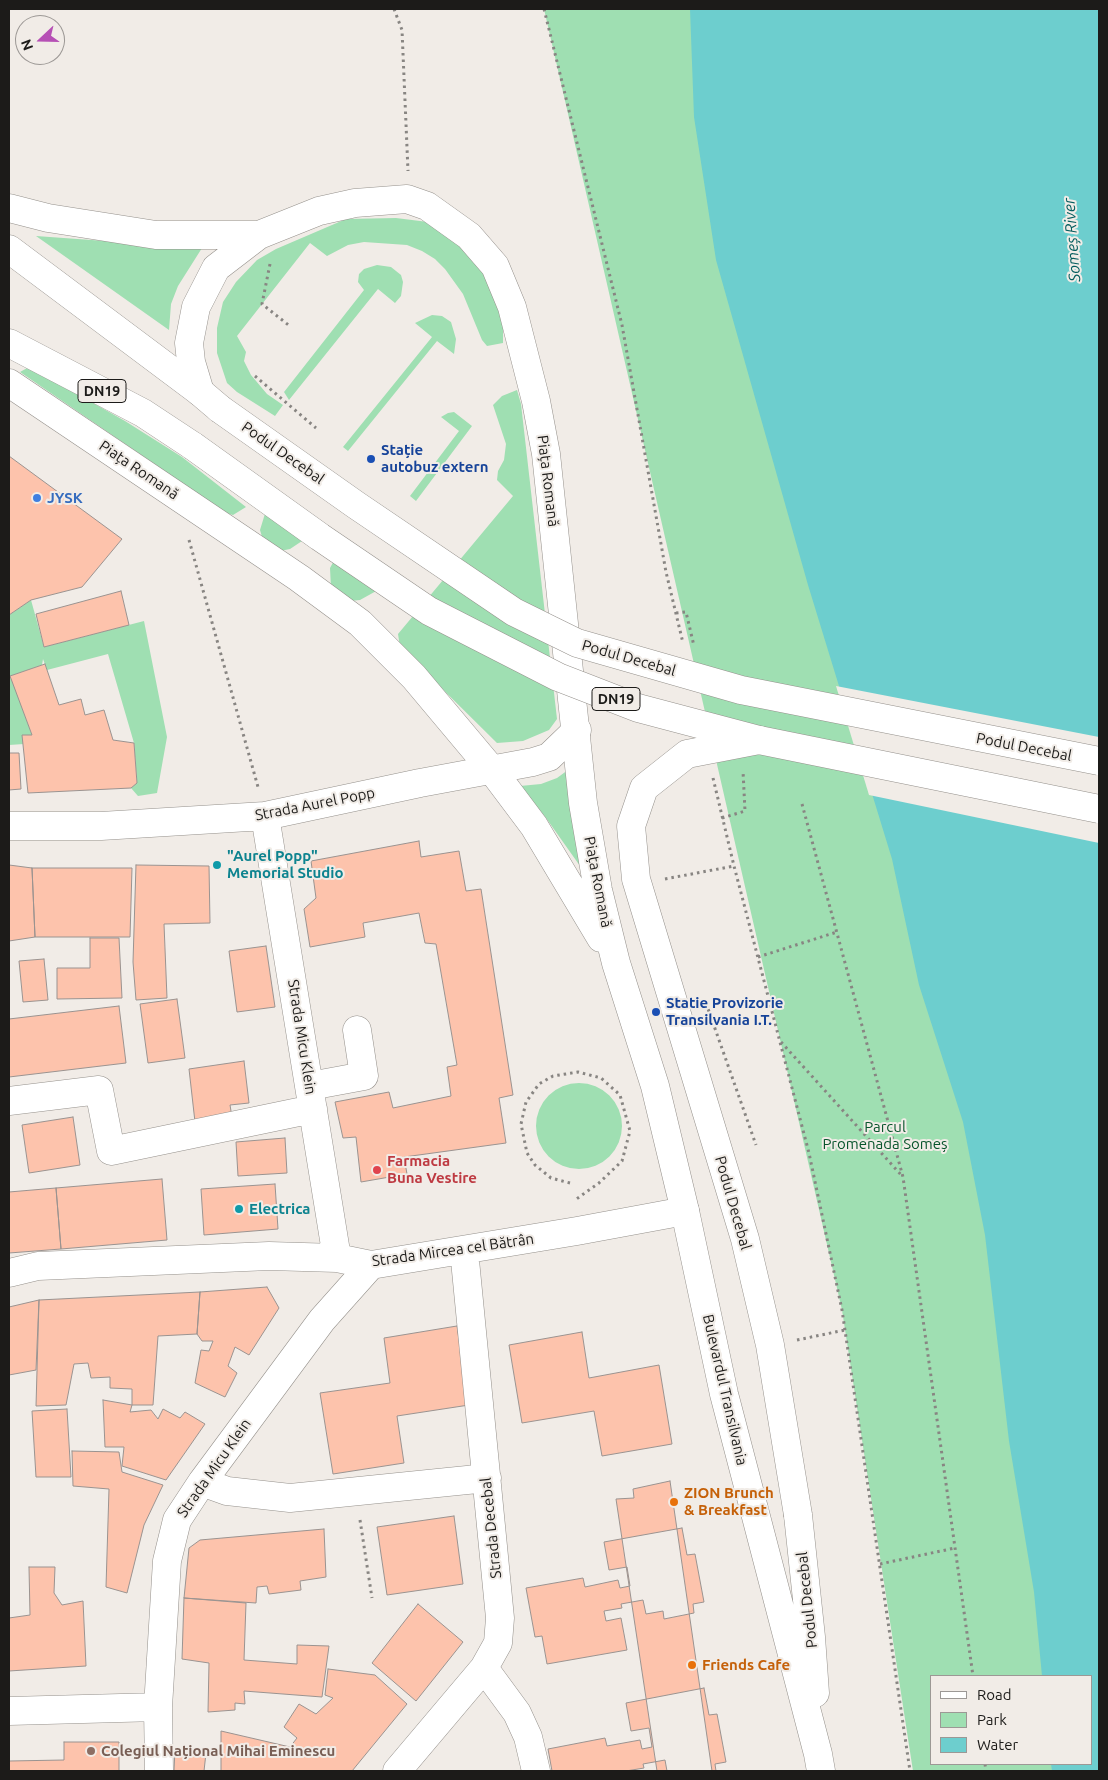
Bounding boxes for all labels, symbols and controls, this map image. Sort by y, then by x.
north arrow [15,15,65,65]
text: N [18,37,36,53]
water label: Someș River [1059,197,1085,283]
road number: DN19 [78,380,126,402]
street label: Podul Decebal [238,418,328,488]
street label: Piața Romană [533,434,563,528]
street label: Piața Romană [96,437,182,503]
place label: Stație autobuz extern [381,441,488,476]
marker: Stație autobuz extern [365,453,377,465]
place label: JYSK [47,489,83,507]
marker: JYSK [31,492,43,504]
street label: Podul Decebal [580,636,678,680]
road number: DN19 [592,688,640,711]
street label: Podul Decebal [975,729,1073,765]
street label: Strada Aurel Popp [253,784,377,824]
street label: Piața Romană [580,835,616,929]
place label: "Aurel Popp" Memorial Studio [227,847,343,882]
marker: "Aurel Popp" Memorial Studio [211,859,223,871]
street label: Strada Micu Klein [284,978,320,1096]
place label: Statie Provizorie Transilvania I.T. [666,994,783,1029]
marker: Statie Provizorie Transilvania I.T. [650,1006,662,1018]
park label: Parcul Promenada Someș [822,1118,948,1153]
place label: Farmacia Buna Vestire [387,1152,477,1187]
street label: Podul Decebal [711,1154,755,1252]
marker: Farmacia Buna Vestire [371,1164,383,1176]
place label: Electrica [249,1200,310,1218]
marker: Electrica [233,1203,245,1215]
street label: Strada Mircea cel Bătrân [371,1230,535,1270]
street label: Bulevardul Transilvania [699,1313,751,1467]
street label: Strada Micu Klein [173,1415,255,1521]
street label: Strada Decebal [477,1477,505,1579]
place label: ZION Brunch & Breakfast [684,1484,774,1519]
marker: ZION Brunch & Breakfast [668,1496,680,1508]
street label: Podul Decebal [793,1551,821,1649]
place label: Friends Cafe [702,1656,790,1674]
marker: Friends Cafe [686,1659,698,1671]
legend [930,1675,1093,1765]
text: Road [977,1686,1012,1703]
text: Park [977,1711,1007,1728]
text: Water [977,1736,1018,1753]
place label: Colegiul Național Mihai Eminescu [101,1742,335,1760]
marker: Colegiul Național Mihai Eminescu [85,1745,97,1757]

